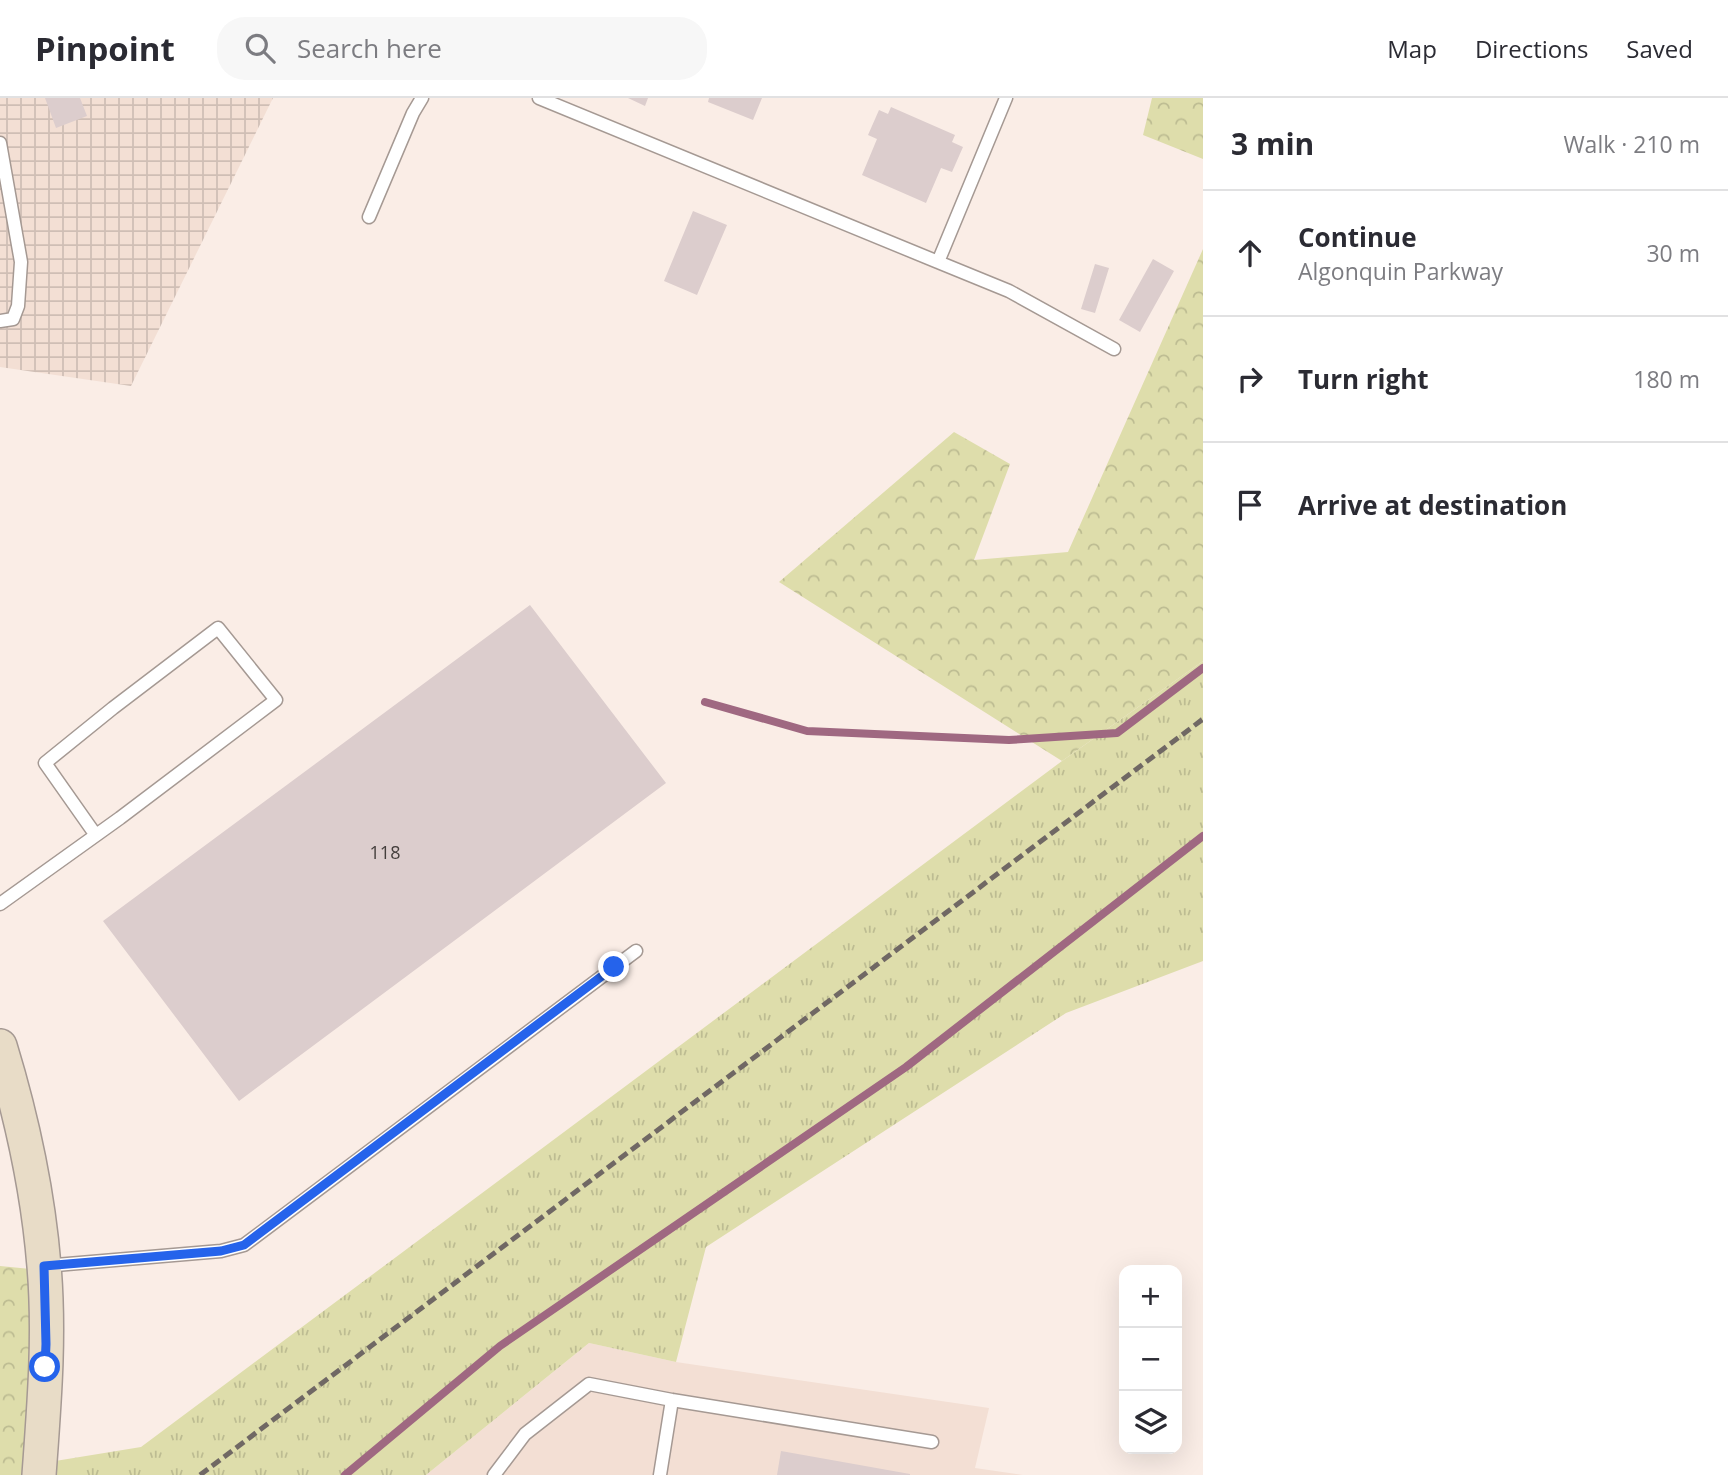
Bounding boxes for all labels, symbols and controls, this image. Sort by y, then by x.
search box [217,17,707,80]
text: Pinpoint [35,26,175,71]
icon: search [241,29,279,67]
text: Search here [297,30,442,66]
text: Map [1387,32,1437,65]
text: Directions [1475,32,1588,65]
text: Saved [1626,32,1693,65]
text: 3 min [1231,123,1314,164]
text: Walk · 210 m [1563,128,1700,160]
text: Continue [1298,219,1417,255]
icon: ahead [1231,234,1269,272]
text: 30 m [1646,237,1700,269]
text: Algonquin Parkway [1298,255,1503,287]
icon: right [1231,360,1269,398]
text: Turn right [1298,361,1429,397]
text: 180 m [1633,363,1700,395]
icon: arrive [1231,486,1269,524]
text: Arrive at destination [1298,487,1567,523]
house number: 118 [370,840,400,864]
route end [598,951,629,982]
map controls [1119,1265,1182,1454]
button: + [1119,1265,1182,1328]
button: − [1119,1328,1182,1391]
route start [29,1351,60,1382]
button: layers [1119,1391,1182,1454]

